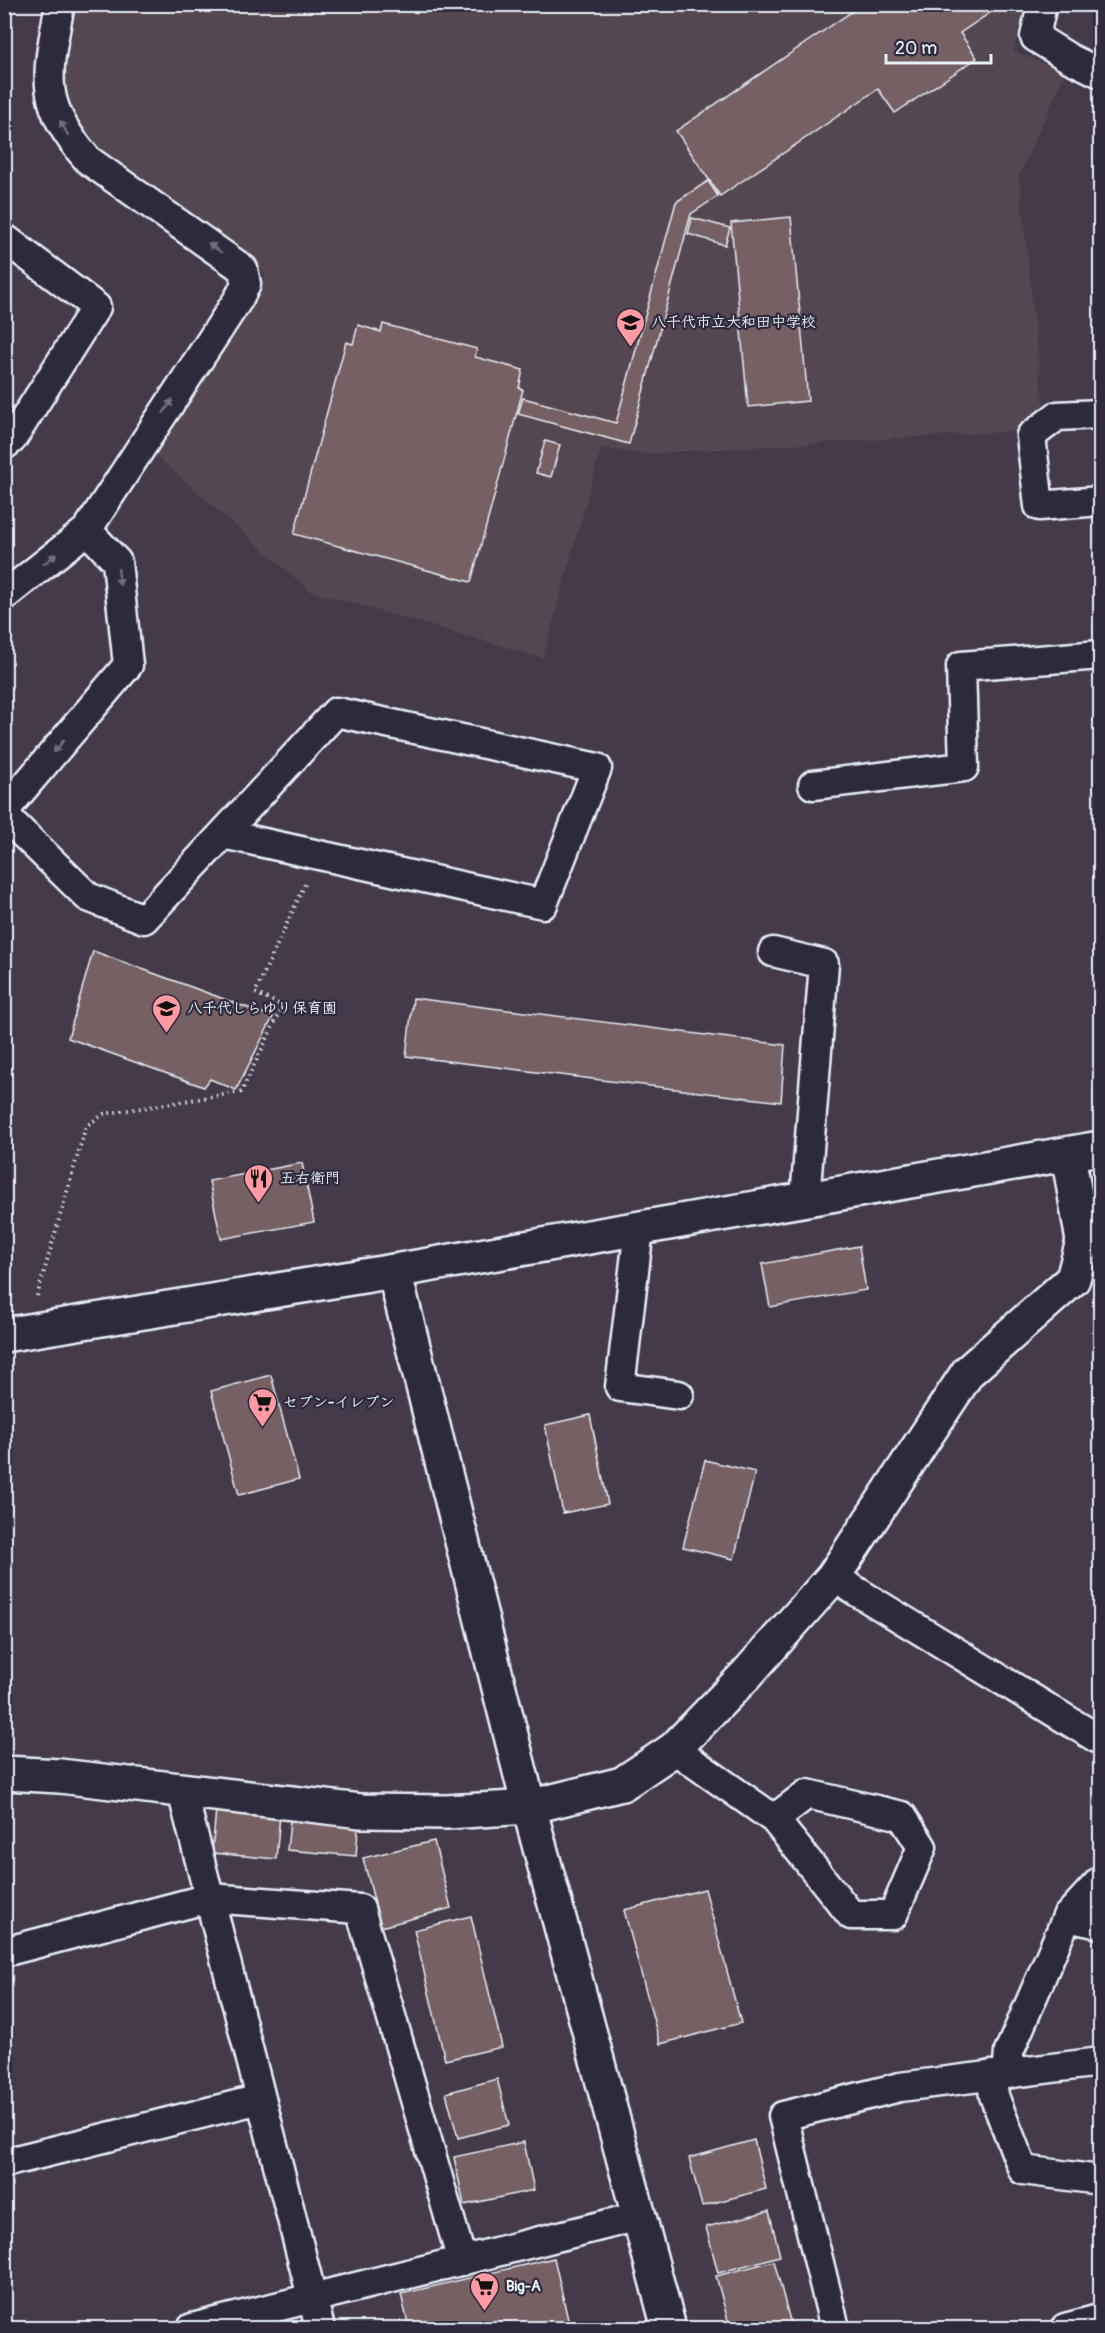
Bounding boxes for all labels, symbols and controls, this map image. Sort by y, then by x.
scale bar [886,27,991,65]
text: 20 m [895,37,937,60]
one-way arrow [59,119,69,136]
one-way arrow [208,243,223,255]
school or university icon: 八千代市立大和田中学校 [614,306,646,348]
place label: 八千代市立大和田中学校 [651,313,816,332]
one-way arrow [163,398,174,415]
one-way arrow [43,554,58,566]
one-way arrow [114,568,124,587]
one-way arrow [53,738,66,753]
school or university icon: 八千代しらゆり保育園 [150,992,182,1034]
place label: 八千代しらゆり保育園 [187,999,337,1018]
restaurant icon: 五右衛門 [243,1162,275,1204]
place label: 五右衛門 [280,1169,340,1188]
supermarket icon: セブン-イレブン [246,1386,278,1428]
place label: セブン-イレブン [283,1393,394,1412]
supermarket icon: Big-A [469,2270,501,2312]
place label: Big-A [506,2277,541,2296]

